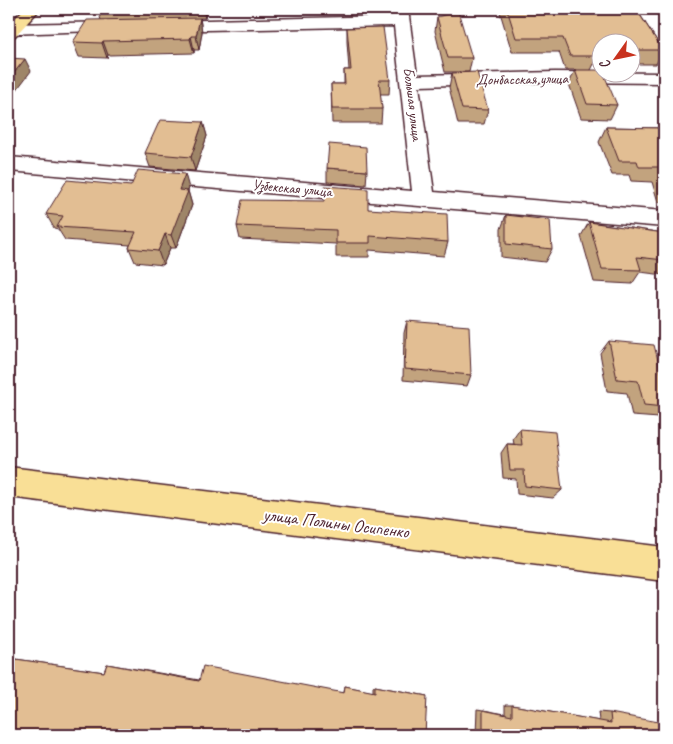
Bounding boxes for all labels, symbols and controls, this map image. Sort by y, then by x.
north arrow [590,32,640,82]
text: С [595,56,615,72]
street label: Большая улица [399,66,427,144]
street label: Донбасская улица [476,69,570,90]
street label: Узбекская улица [251,176,334,202]
street label: улица Полины Осипенко [261,503,412,543]

